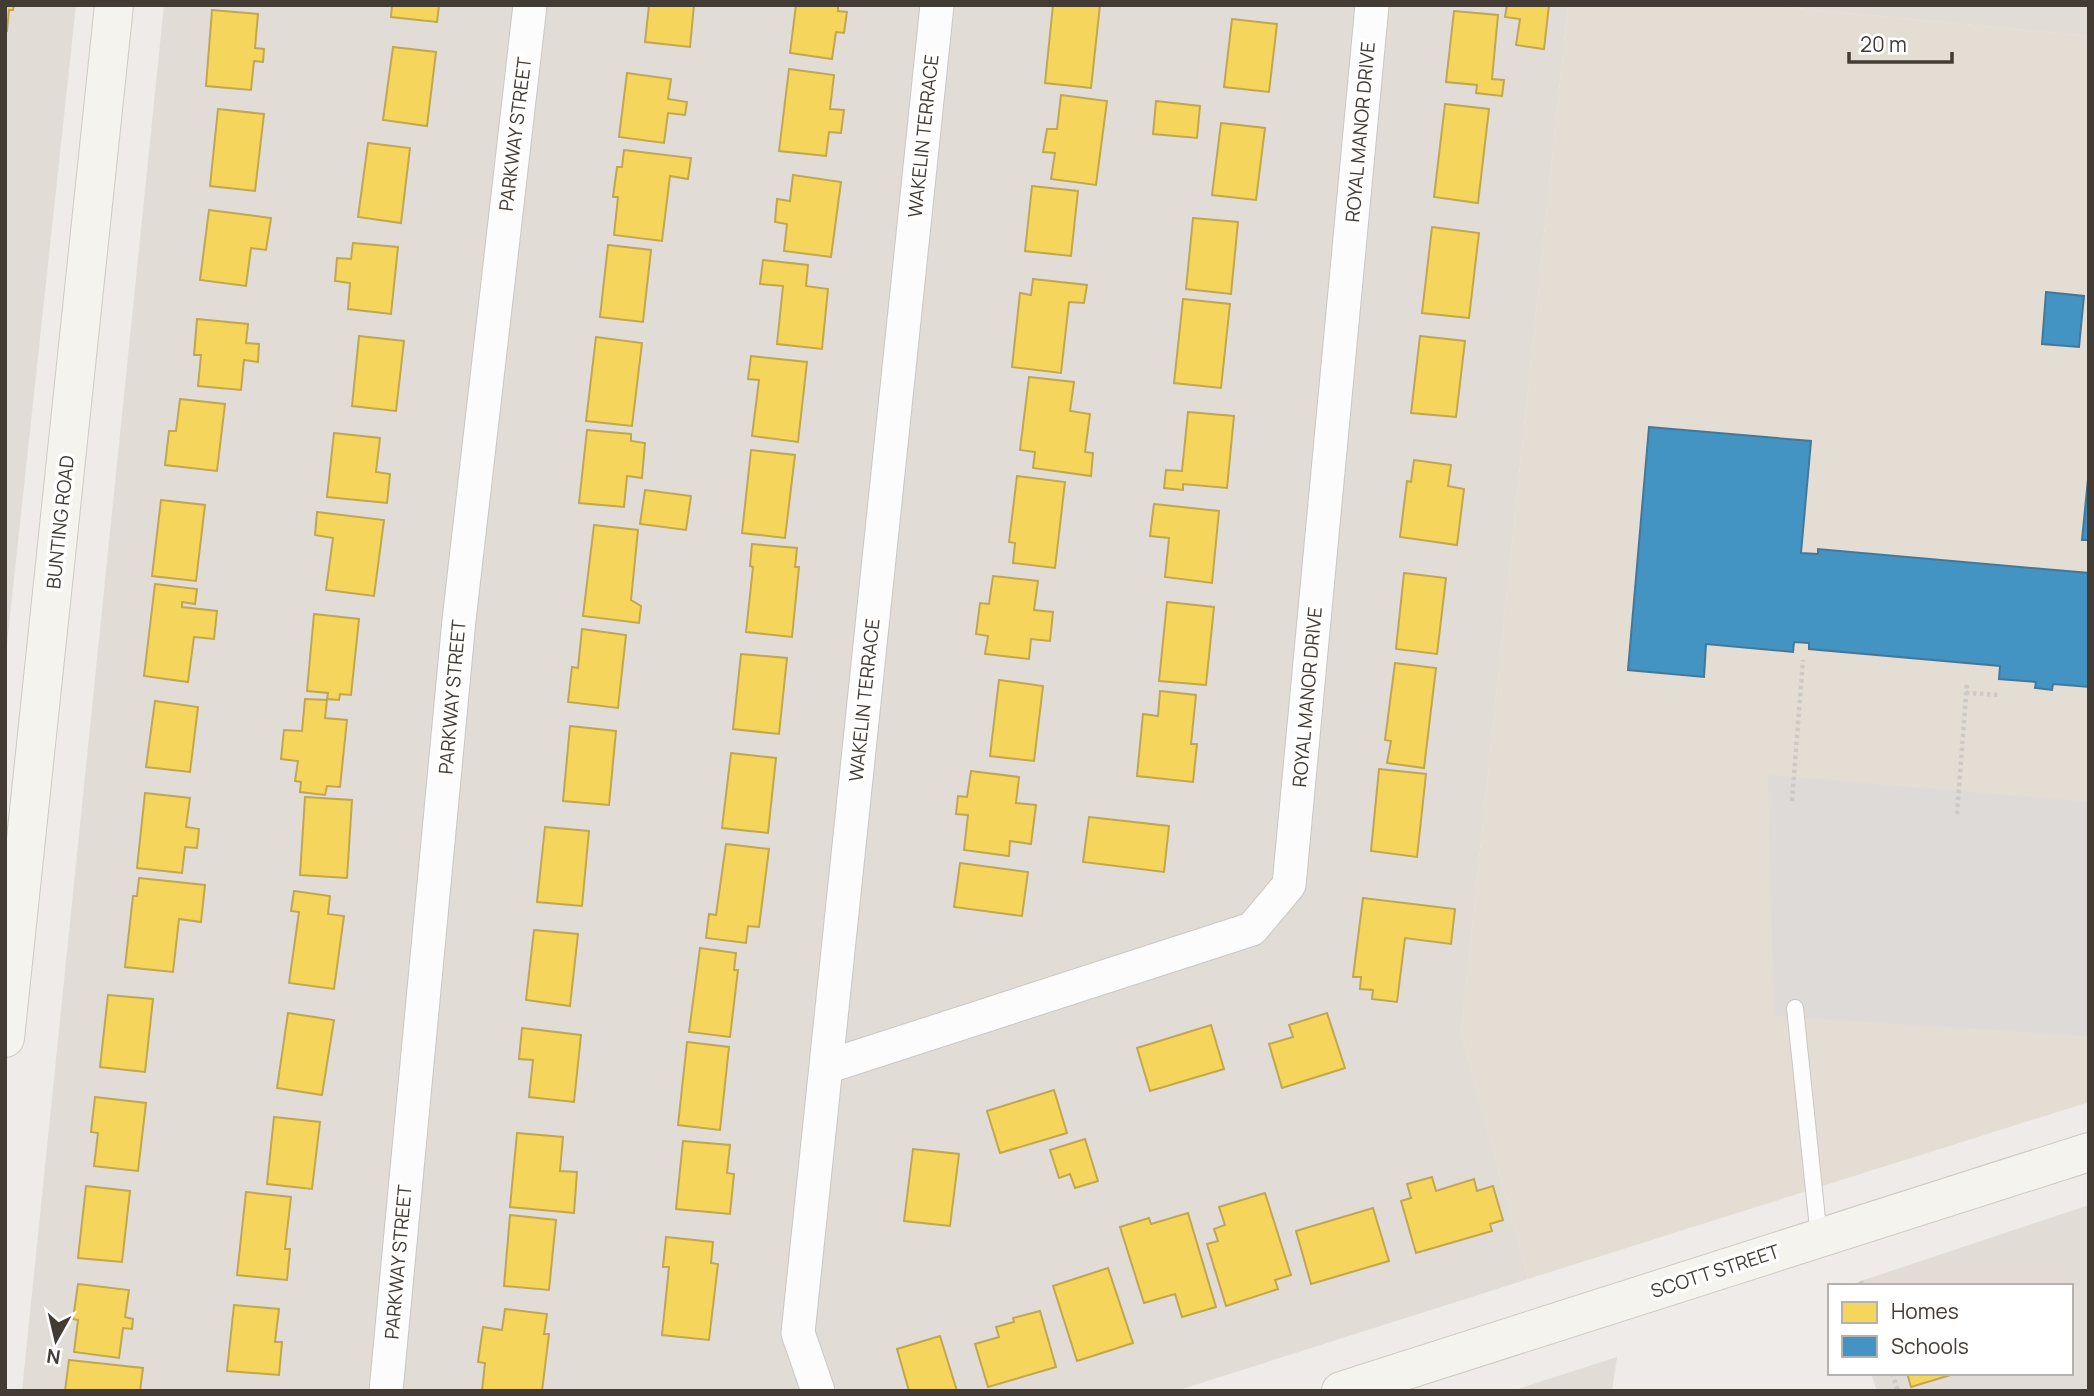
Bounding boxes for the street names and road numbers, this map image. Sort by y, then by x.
street label: ROYAL MANOR DRIVE [1339,41,1381,223]
street label: WAKELIN TERRACE [902,53,944,219]
street label: PARKWAY STREET [493,55,537,212]
street label: BUNTING ROAD [40,454,80,590]
street label: ROYAL MANOR DRIVE [1286,606,1328,788]
street label: WAKELIN TERRACE [843,617,885,783]
street label: PARKWAY STREET [432,618,472,775]
street label: PARKWAY STREET [378,1183,418,1340]
street label: SCOTT STREET [1647,1238,1783,1304]

